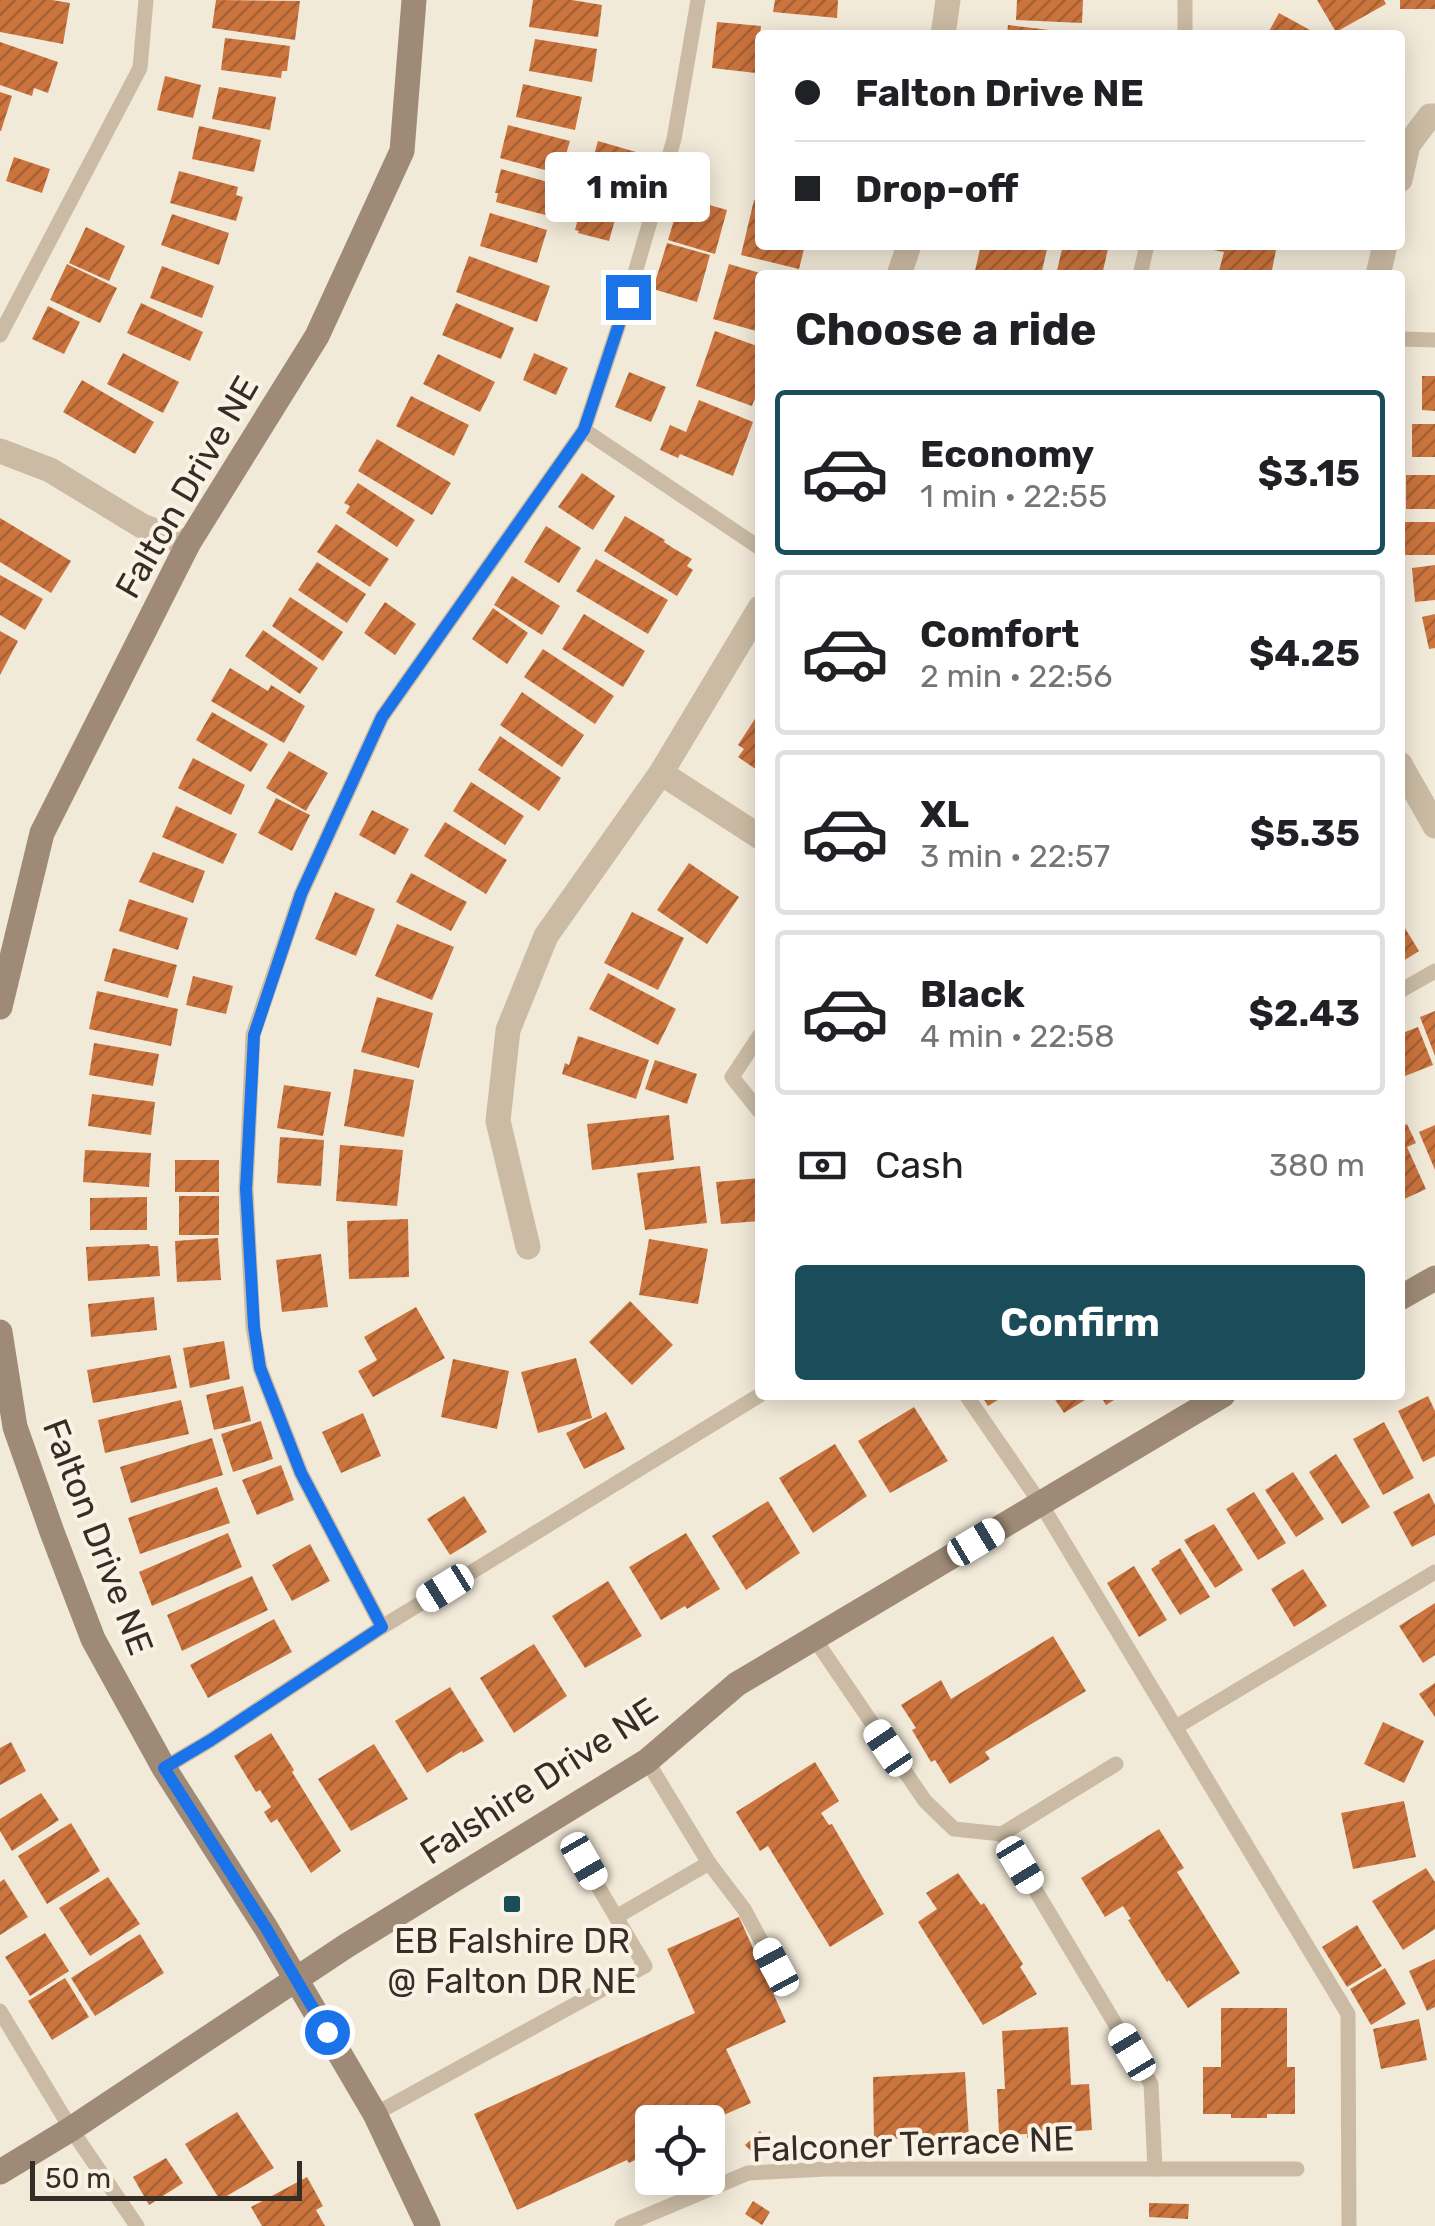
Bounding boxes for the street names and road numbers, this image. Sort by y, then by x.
street label: Falton Drive NE [107,369,267,605]
street label: Falton Drive NE [34,1413,162,1661]
street label: Falshire Drive NE [413,1689,665,1873]
street label: Falconer Terrace NE [751,2117,1075,2171]

